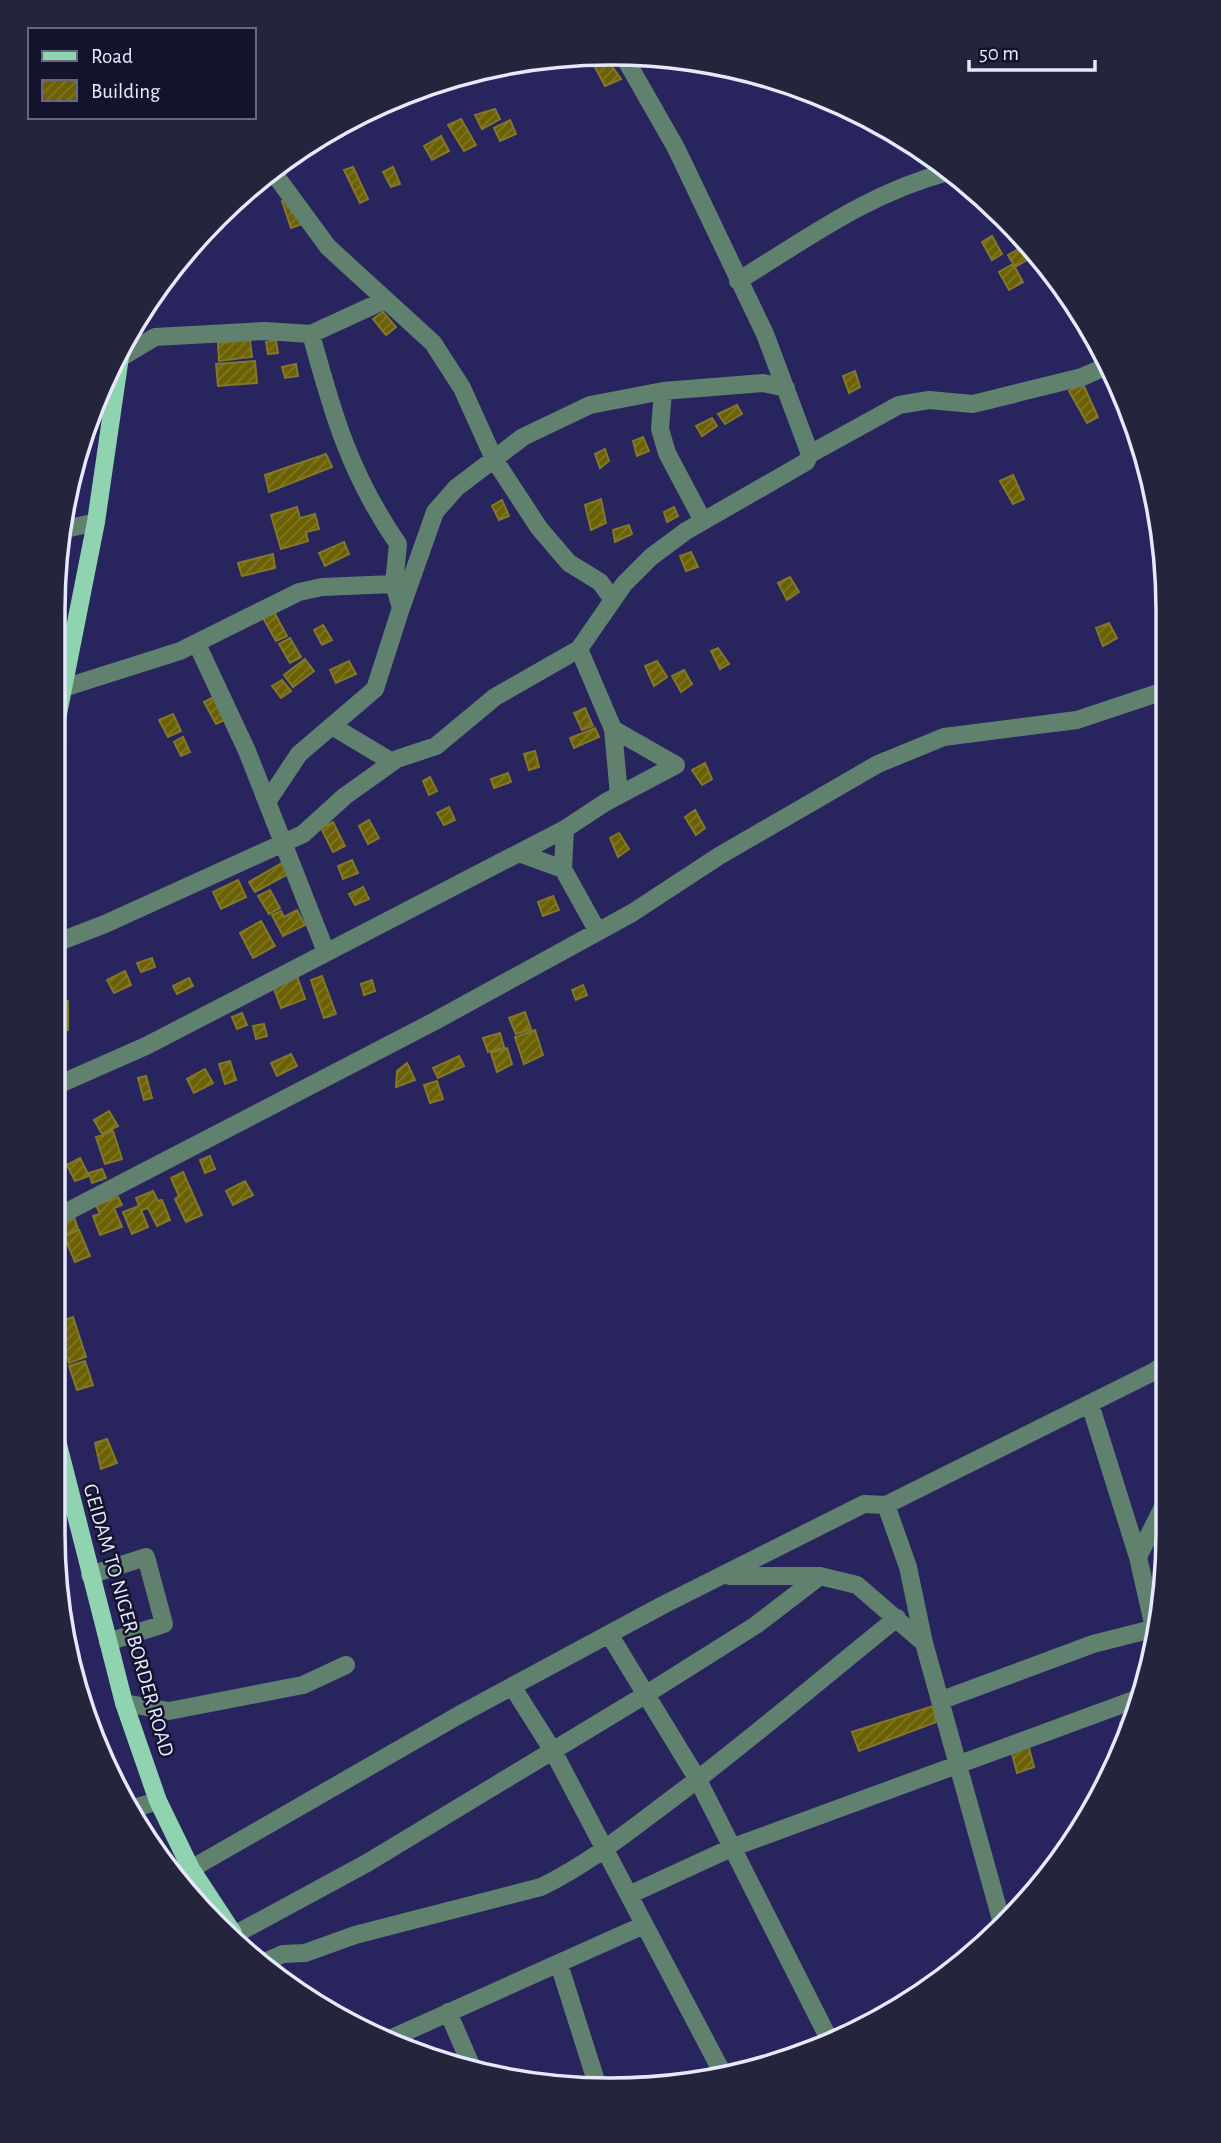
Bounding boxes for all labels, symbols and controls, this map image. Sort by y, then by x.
legend [28,28,256,119]
scale bar [969,28,1095,72]
text: 50 m [979,43,1019,64]
text: Road [91,46,133,67]
text: Building [91,81,161,102]
street label: GEIDAM TO NIGER BORDER ROAD [79,1481,178,1759]

